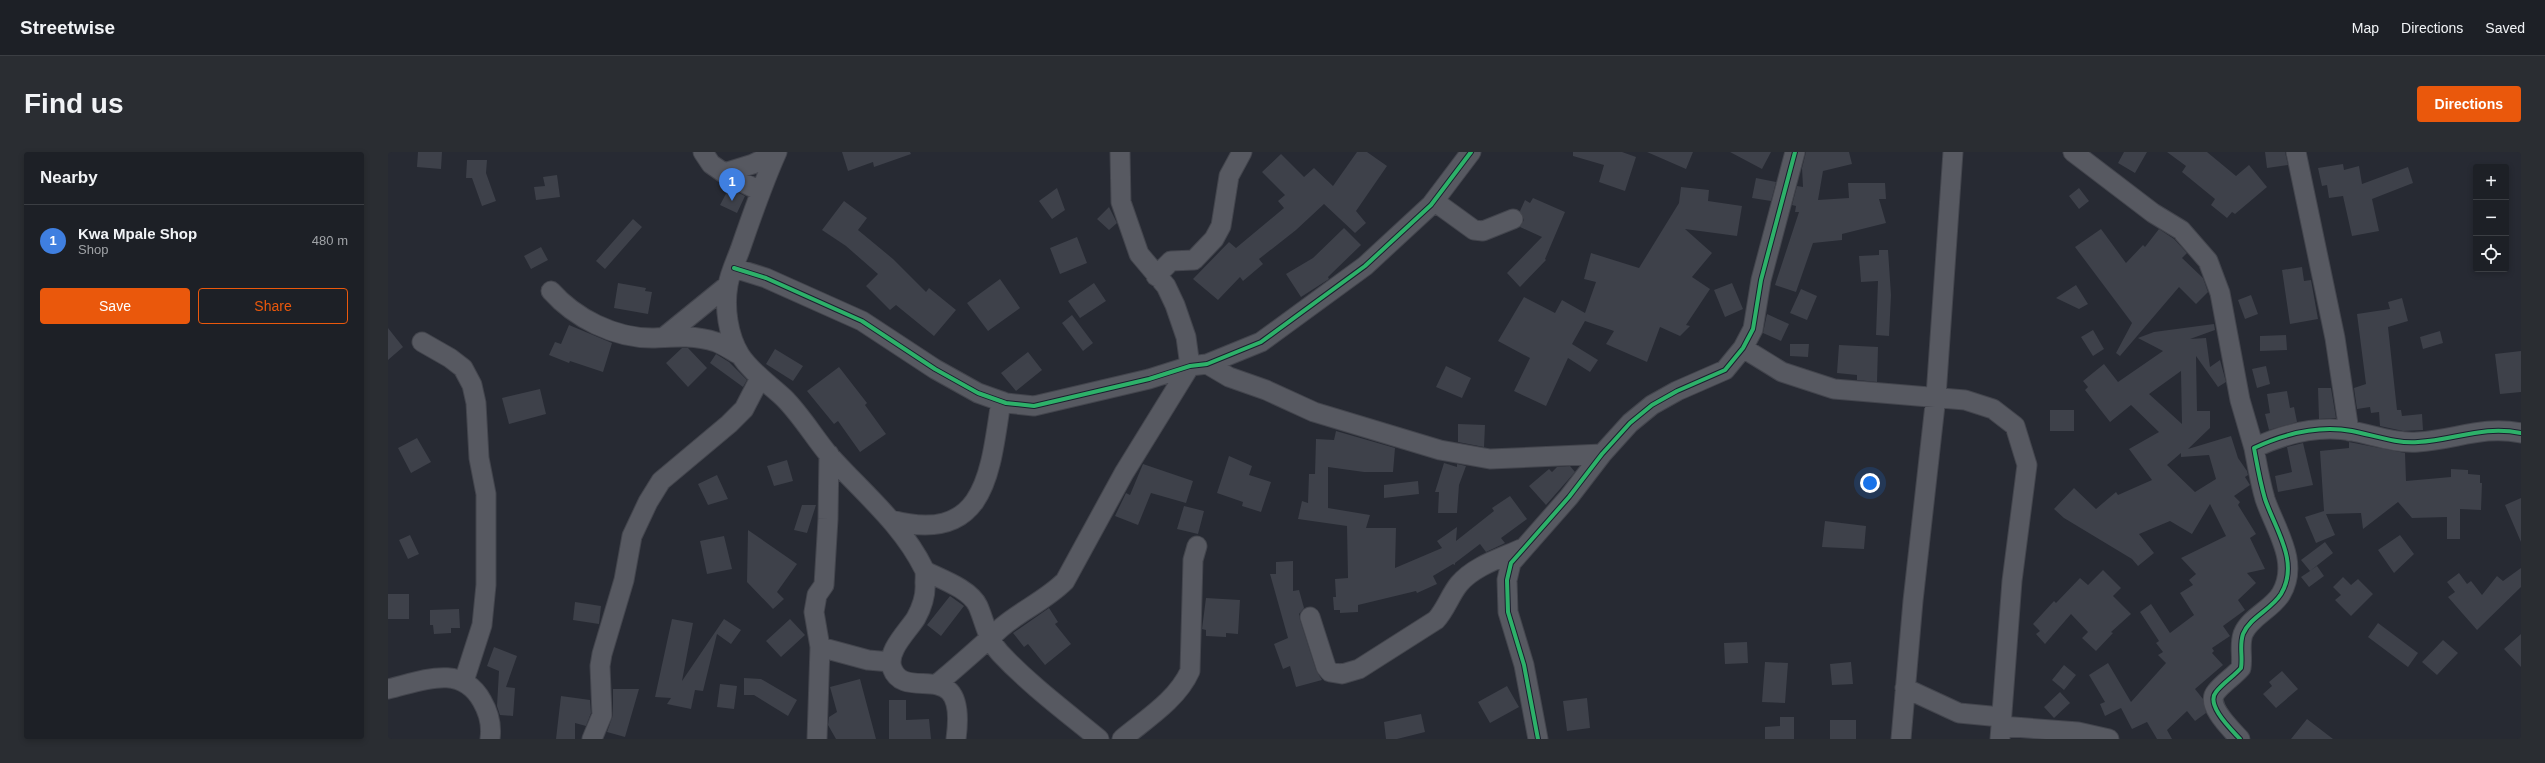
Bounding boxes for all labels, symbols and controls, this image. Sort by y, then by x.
text: Streetwise [20,17,115,38]
text: Map [2352,20,2379,36]
text: Directions [2401,20,2463,36]
text: Saved [2485,20,2525,36]
button: Directions [2417,86,2521,122]
text: Find us [24,88,124,119]
map controls [2473,164,2509,272]
button: + [2473,164,2509,200]
text: Nearby [40,168,98,187]
pin: 1 [719,168,745,201]
button: − [2473,200,2509,236]
text: Kwa Mpale Shop [78,225,197,242]
text: 1 [49,233,57,248]
text: 480 m [312,233,348,248]
button: locate [2473,236,2509,272]
text: Shop [78,242,108,257]
button: Save [40,288,190,324]
button: Share [198,288,348,324]
your location [1860,473,1880,493]

